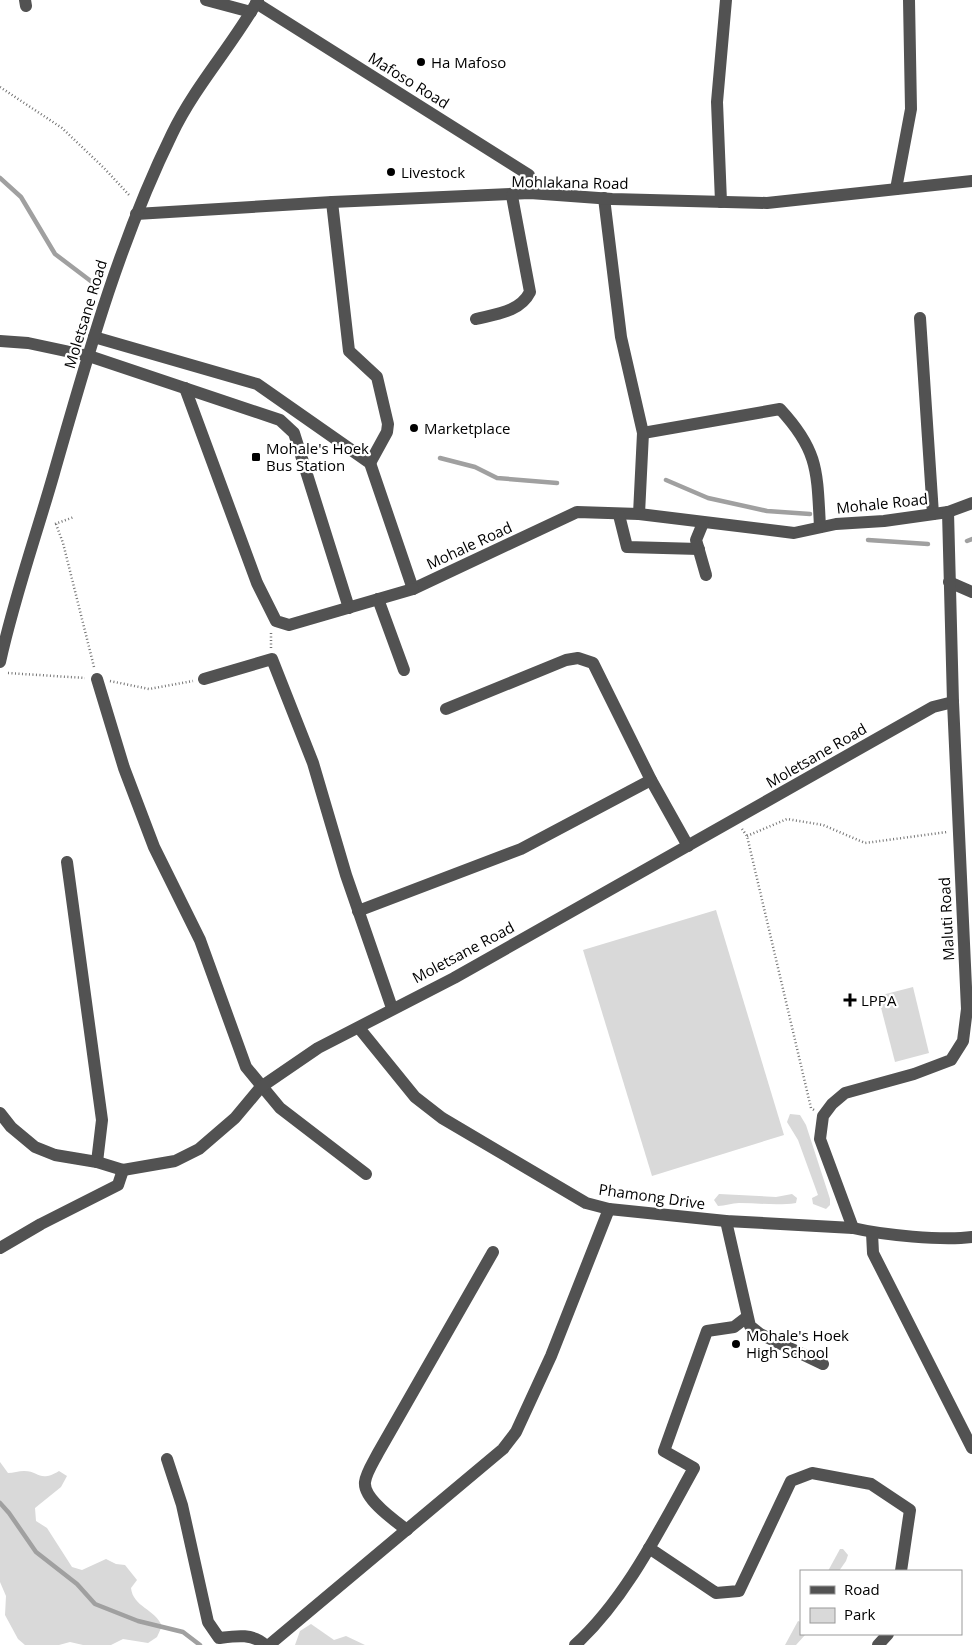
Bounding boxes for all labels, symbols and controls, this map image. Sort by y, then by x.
street label: Mafoso Road [365,47,453,113]
place label: Ha Mafoso [431,52,506,72]
marker: Ha Mafoso [415,56,427,68]
place label: Livestock [401,162,465,182]
marker: Livestock [385,166,397,178]
street label: Mohlakana Road [511,171,629,193]
street label: Moletsane Road [59,257,111,371]
place label: Marketplace [424,418,511,438]
marker: Marketplace [408,422,420,434]
place label: Mohale's Hoek Bus Station [266,438,369,475]
marker: Mohale's Hoek Bus Station [250,451,262,463]
street label: Mohale Road [835,488,929,518]
street label: Mohale Road [423,517,515,573]
street label: Moletsane Road [762,718,870,792]
street label: Maluti Road [934,877,958,961]
street label: Moletsane Road [408,917,518,987]
place label: LPPA [861,990,897,1010]
marker: LPPA [843,993,857,1007]
street label: Phamong Drive [597,1179,707,1213]
place label: Mohale's Hoek High School [746,1325,849,1362]
marker: Mohale's Hoek High School [730,1338,742,1350]
legend [800,1570,962,1635]
text: Road [844,1579,880,1599]
text: Park [844,1604,875,1624]

